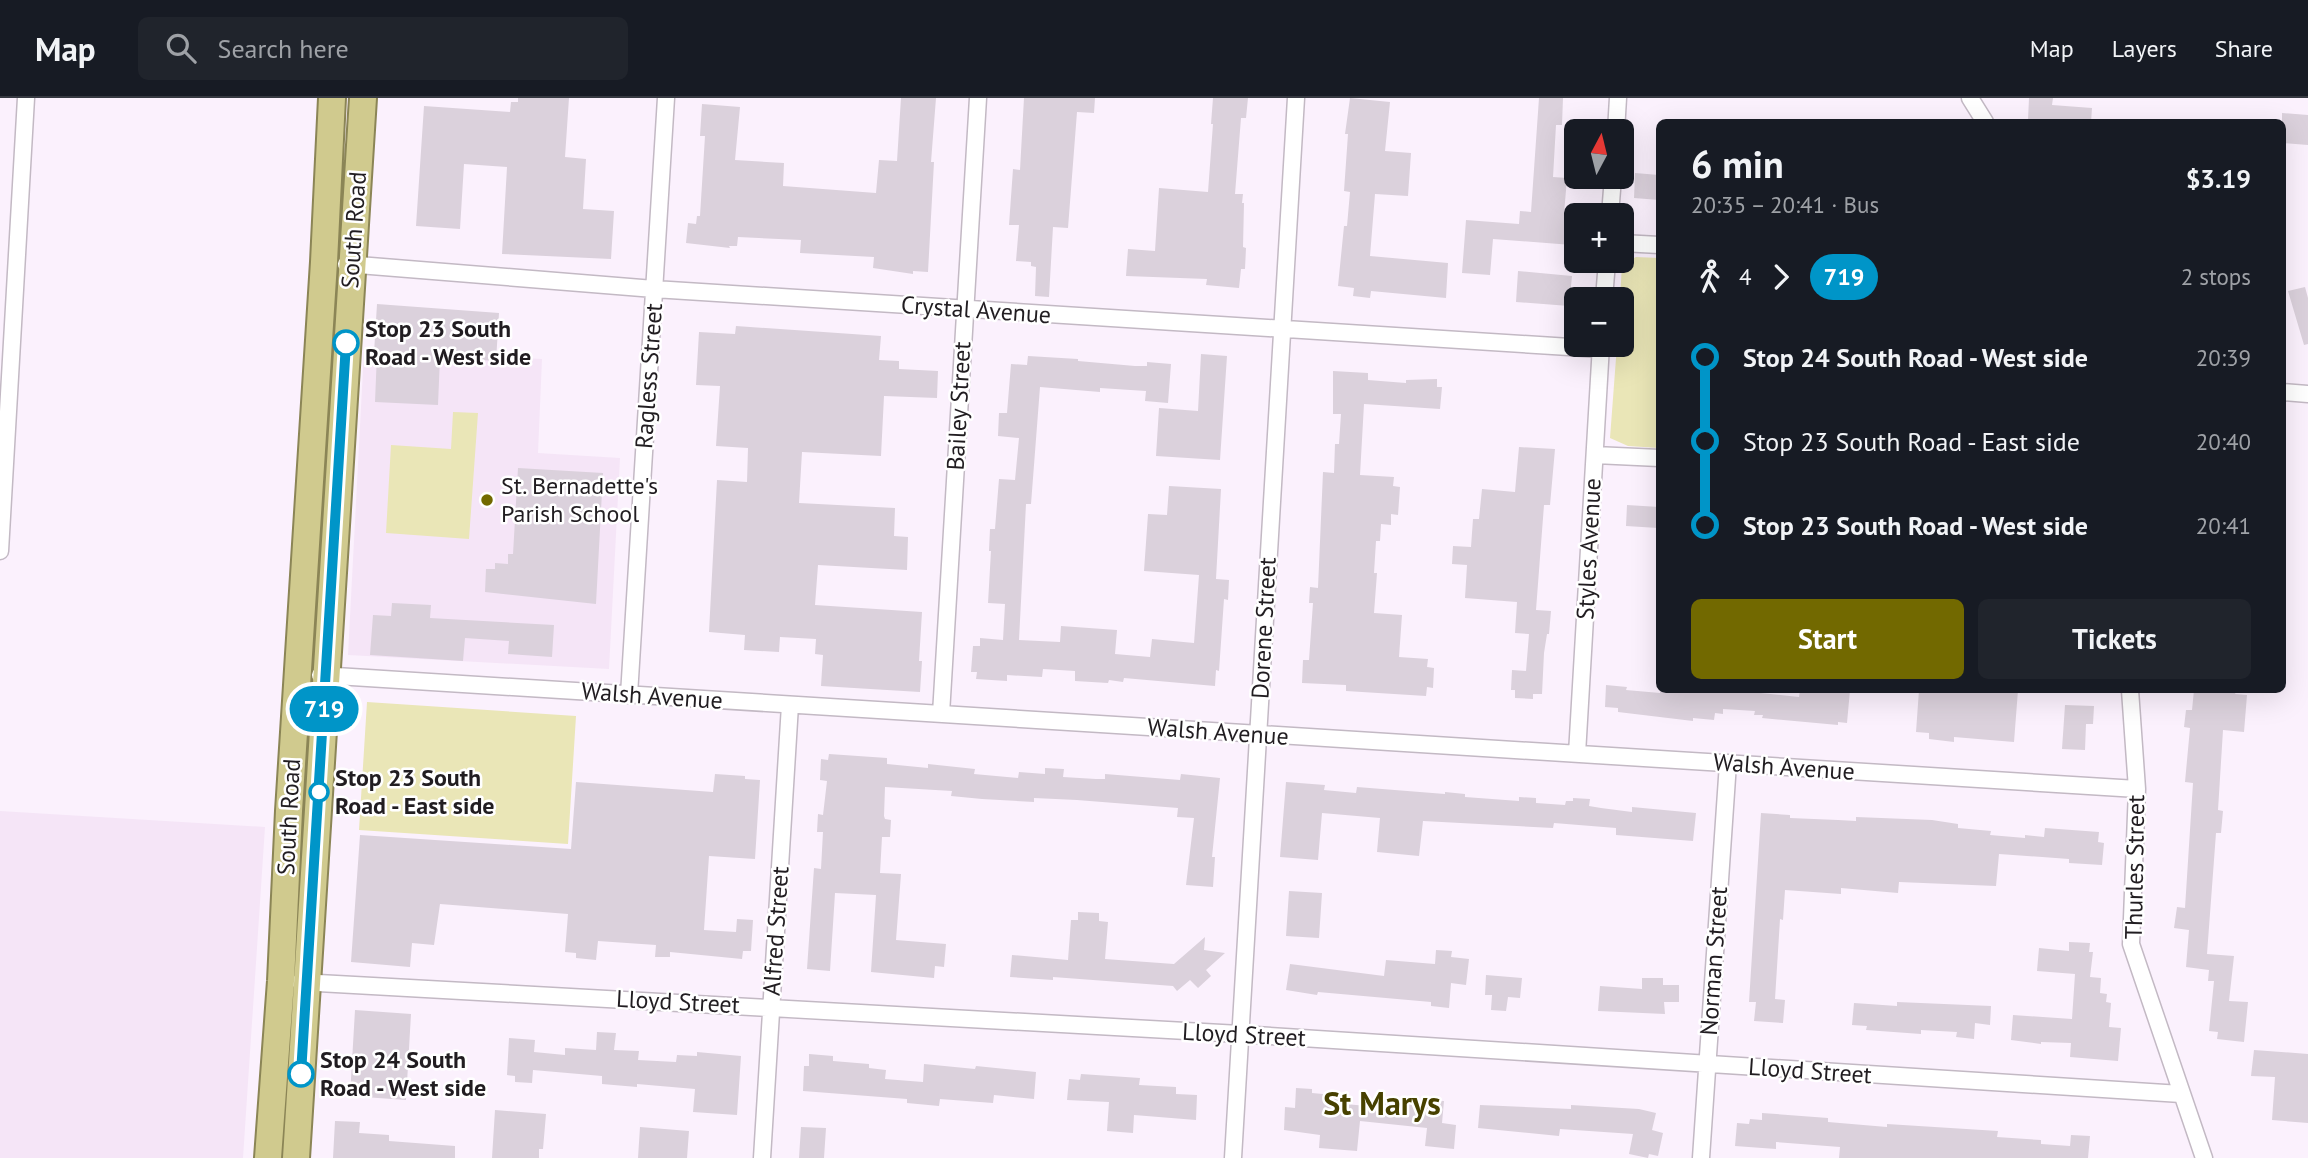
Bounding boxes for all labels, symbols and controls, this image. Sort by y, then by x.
search box [138,17,628,80]
text: Map [35,27,96,70]
icon: search [162,29,200,67]
text: Search here [218,32,349,65]
text: Map [2030,33,2074,64]
text: Layers [2112,33,2177,64]
text: Share [2215,33,2273,64]
north arrow [1564,119,1634,189]
map controls [1564,119,1634,357]
text: 6 min [1691,139,1784,188]
text: $3.19 [2186,162,2251,195]
street label: South Road [334,171,373,289]
text: 20:35 – 20:41 · Bus [1691,190,1879,219]
button: + [1564,203,1634,273]
icon: walk [1691,258,1729,296]
icon: forward [1762,258,1800,296]
text: 719 [1824,261,1864,292]
text: 4 [1739,262,1752,291]
text: 2 stops [2181,262,2251,291]
button: − [1564,287,1634,357]
street label: Crystal Avenue [900,289,1052,330]
street label: Ragless Street [628,302,669,450]
place label: Stop 23 South Road - West side [365,313,531,372]
marker: Stop 23 South Road - West side [333,330,359,356]
street label: Bailey Street [940,341,977,471]
text: Stop 24 South Road - West side [1743,341,2088,374]
text: 20:39 [2196,343,2251,372]
text: Stop 23 South Road - East side [1743,425,2080,458]
text: 20:40 [2196,427,2251,456]
place label: St. Bernadette's Parish School [501,470,658,529]
street label: Styles Avenue [1569,477,1608,621]
marker: St. Bernadette's Parish School [479,492,495,508]
text: Stop 23 South Road - West side [1743,509,2088,542]
text: 20:41 [2196,511,2251,540]
street label: Dorene Street [1244,556,1283,700]
button: Start [1691,599,1964,679]
button: Tickets [1978,599,2251,679]
street label: Walsh Avenue [580,675,724,716]
line badge: 719 [284,686,364,732]
text: 719 [304,693,344,724]
street label: Walsh Avenue [1146,711,1290,752]
street label: Walsh Avenue [1712,746,1856,787]
street label: South Road [270,758,307,876]
place label: Stop 23 South Road - East side [335,762,495,821]
marker: Stop 23 South Road - East side [309,782,329,802]
street label: Thurles Street [2118,794,2151,940]
street label: Alfred Street [756,865,795,997]
street label: Norman Street [1693,885,1734,1037]
street label: Lloyd Street [615,983,741,1020]
street label: Lloyd Street [1181,1016,1307,1053]
place label: Stop 24 South Road - West side [320,1044,486,1103]
street label: Lloyd Street [1747,1051,1873,1090]
marker: Stop 24 South Road - West side [288,1061,314,1087]
district label: St Marys [1323,1082,1441,1124]

